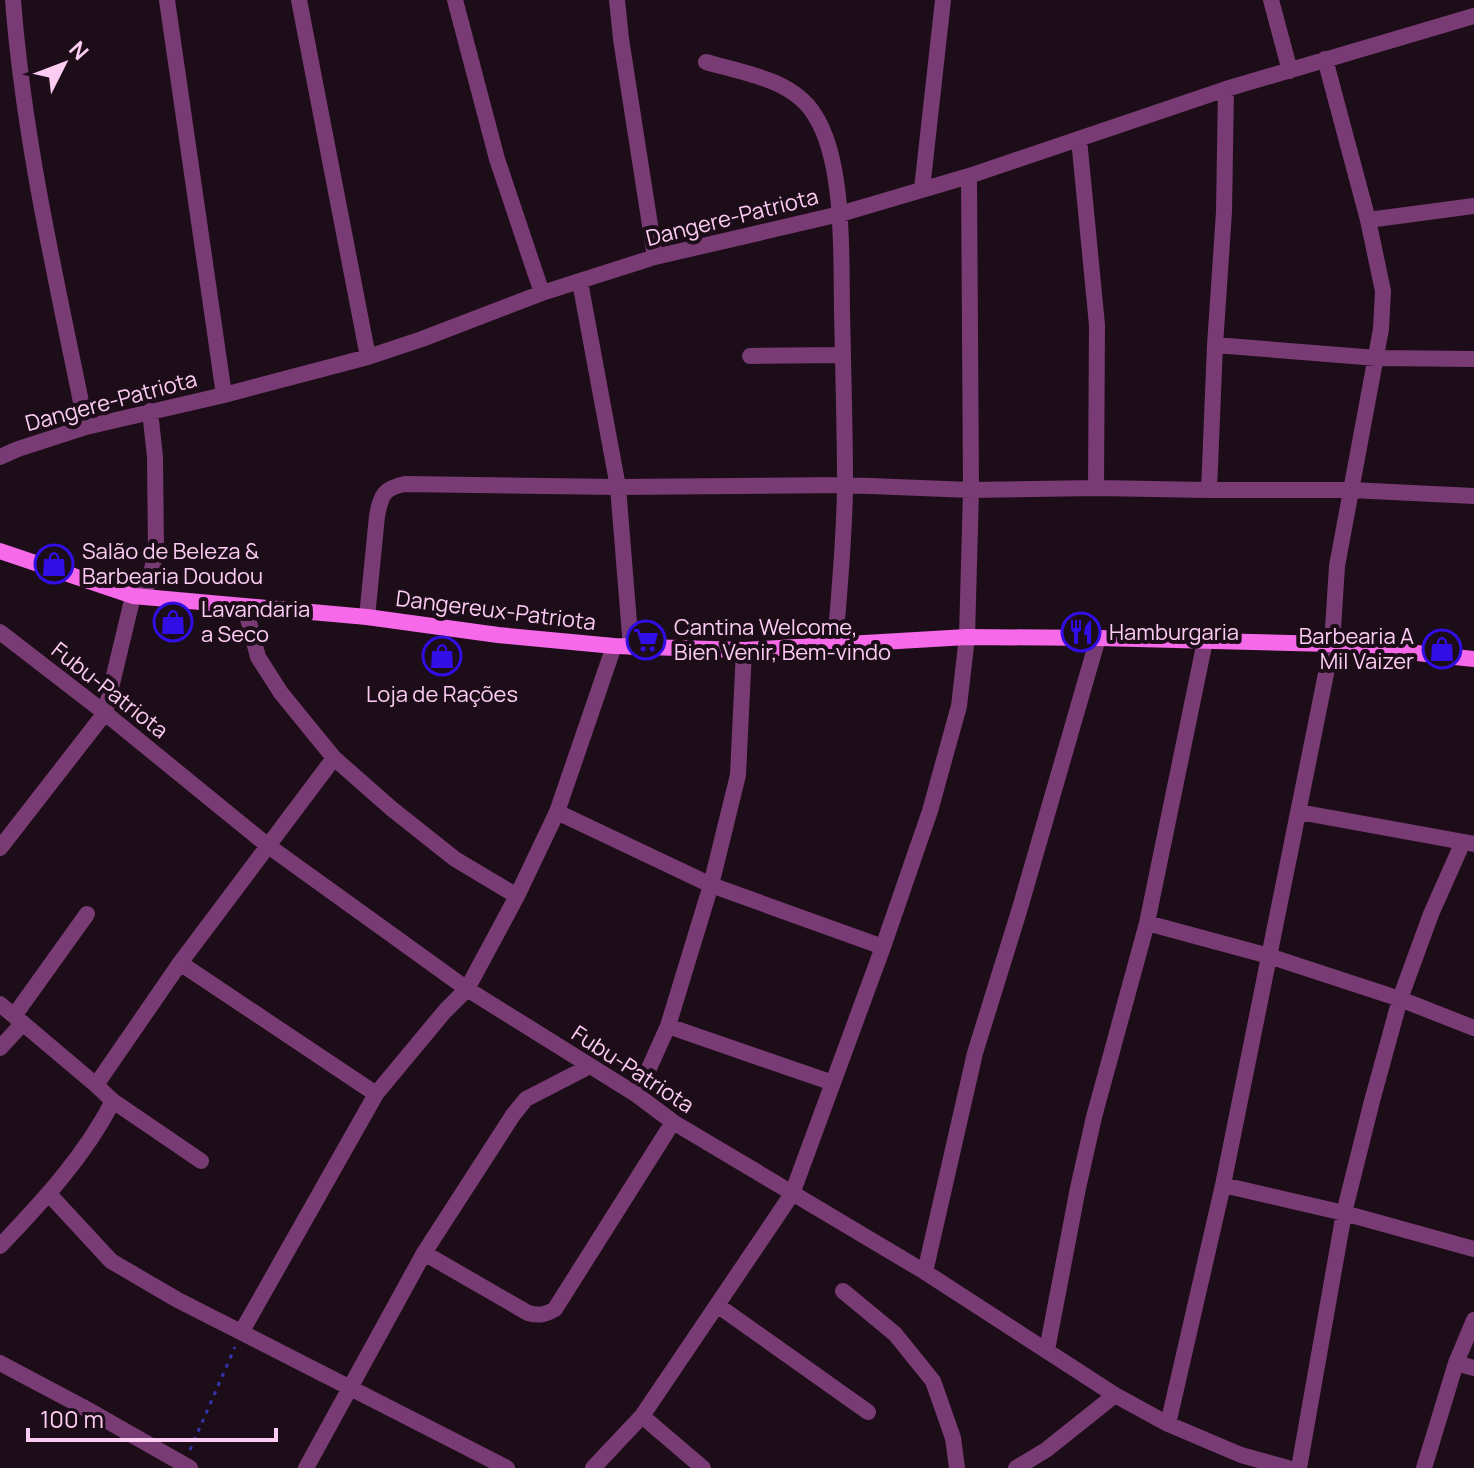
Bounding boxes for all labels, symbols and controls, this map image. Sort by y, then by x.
north arrow [24,24,104,104]
text: N [62,35,95,67]
street label: Dangere-Patriota [643,181,821,253]
street label: Dangere-Patriota [22,364,200,438]
place label: Salão de Beleza & Barbearia Doudou [82,536,263,591]
shop icon: Salão de Beleza & Barbearia Doudou [33,543,75,585]
street label: Dangereux-Patriota [394,583,598,637]
place label: Lavandaria a Seco [201,594,310,649]
shop icon: Lavandaria a Seco [152,601,194,643]
restaurant icon: Hamburgaria [1060,611,1102,653]
place label: Cantina Welcome, Bien Venir, Bem-vindo [674,612,891,667]
place label: Hamburgaria [1109,617,1239,647]
supermarket icon: Cantina Welcome, Bien Venir, Bem-vindo [625,619,667,661]
place label: Barbearia A Mil Vaizer [1299,621,1414,676]
shop icon: Barbearia A Mil Vaizer [1421,628,1463,670]
street label: Fubu-Patriota [45,635,175,745]
shop icon: Loja de Rações [421,635,463,677]
place label: Loja de Rações [366,679,518,709]
street label: Fubu-Patriota [566,1018,700,1120]
scale bar [28,1392,276,1442]
text: 100 m [40,1402,104,1435]

